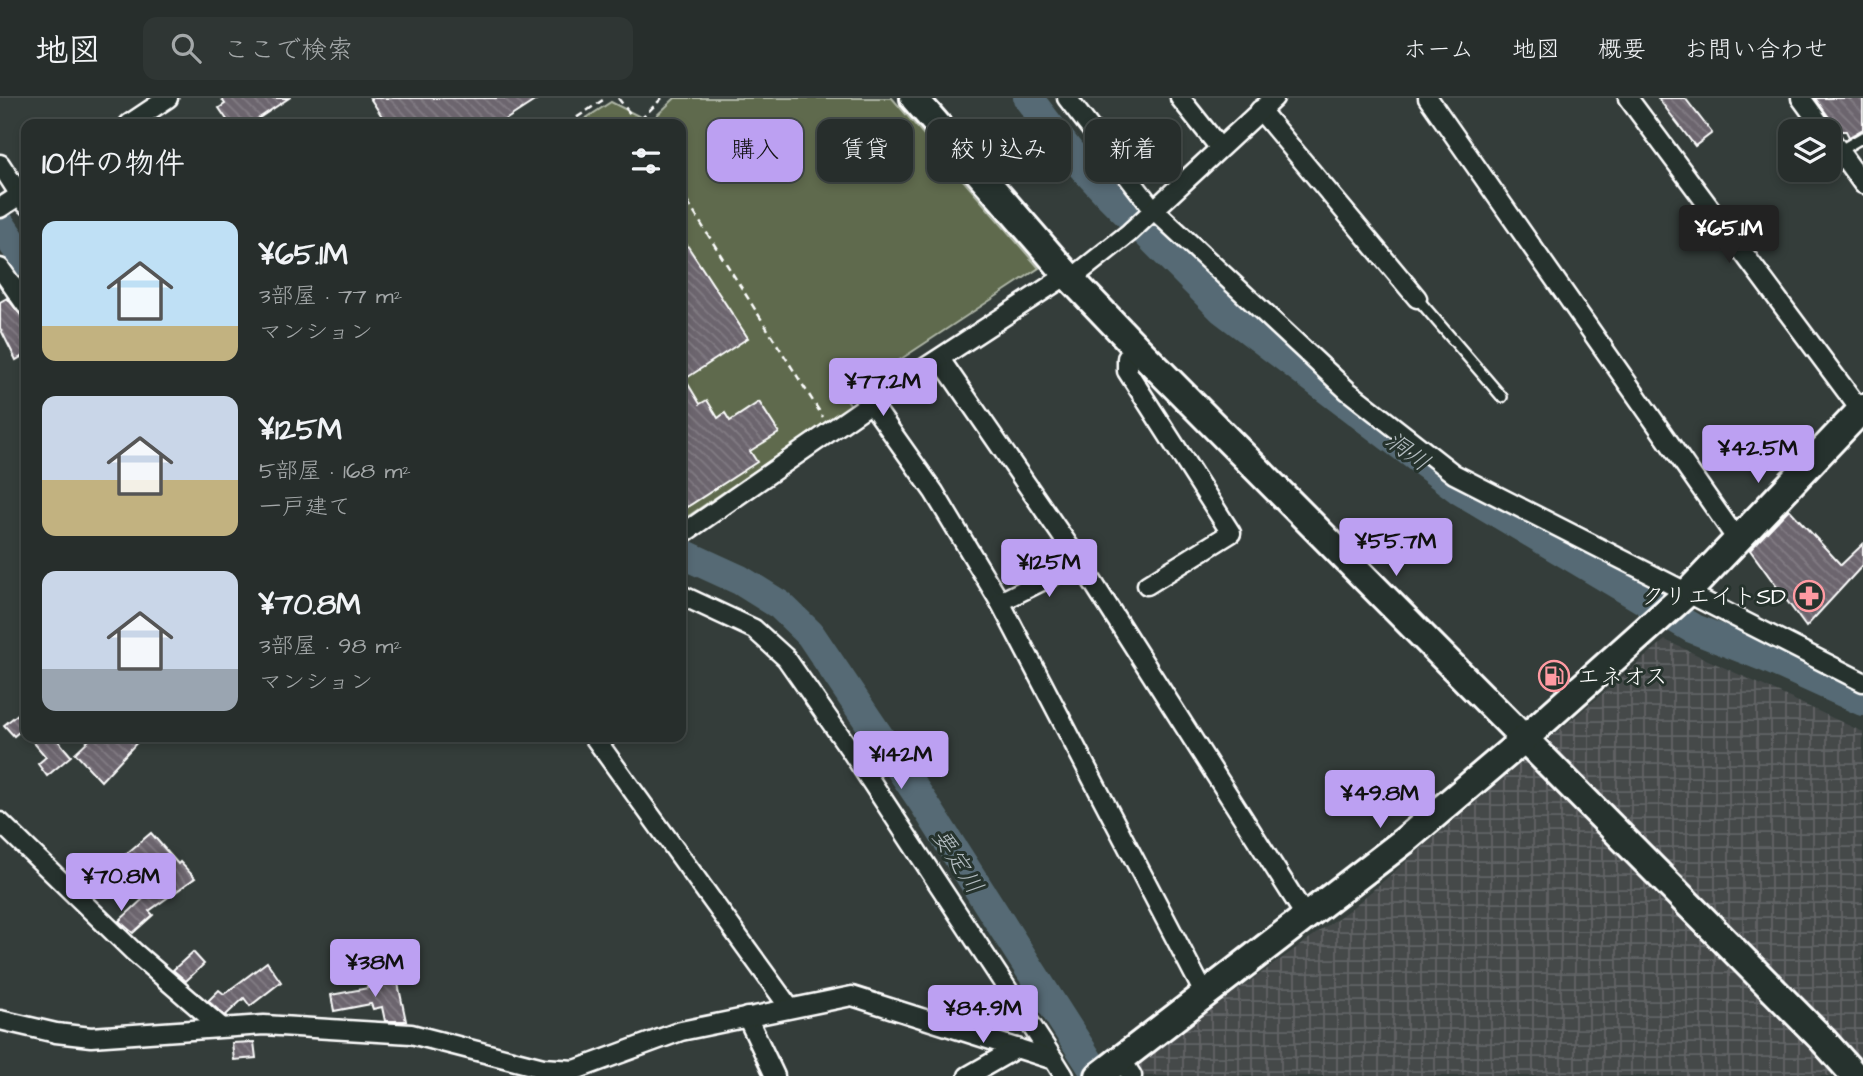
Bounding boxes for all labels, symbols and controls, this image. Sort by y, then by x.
search box [143,17,633,80]
text: 地図 [35,28,101,74]
icon: search [167,29,205,67]
text: ここで検索 [223,32,353,68]
text: ホーム [1403,33,1474,67]
text: 地図 [1512,33,1560,67]
text: 概要 [1598,33,1646,67]
text: お問い合わせ [1684,33,1828,67]
chip: 購入 [707,119,803,182]
chip: 賃貸 [817,119,913,182]
chip: 絞り込み [927,119,1071,182]
chip: 新着 [1085,119,1181,182]
map controls [1778,119,1841,182]
button: layers [1778,119,1841,182]
icon: filters [627,142,665,180]
text: 10件の物件 [42,143,185,185]
pin: ¥65.1M [1672,206,1786,265]
text: ¥65.1M [1695,212,1763,244]
text: ¥65.1M [259,234,348,276]
icon: home [98,249,182,333]
text: 3部屋 · 77 m² [259,280,402,312]
text: マンション [259,316,373,348]
pin: ¥77.2M [826,358,940,418]
text: ¥77.2M [845,365,921,397]
text: ¥125M [259,409,342,451]
icon: home [98,424,182,508]
water label: 洞川 [1378,424,1437,480]
pin: ¥42.5M [1701,426,1815,485]
text: ¥42.5M [1718,432,1798,464]
text: 5部屋 · 168 m² [259,455,411,487]
text: 一戸建て [259,491,351,523]
pin: ¥55.7M [1339,518,1453,578]
text: ¥55.7M [1355,525,1437,557]
pin: ¥125M [1000,540,1098,599]
text: ¥125M [1017,546,1081,578]
pharmacy icon: クリエイトSD [1792,579,1826,613]
place label: クリエイトSD [1641,581,1786,613]
text: ¥70.8M [259,584,361,626]
icon: home [98,599,182,683]
text: 3部屋 · 98 m² [259,630,402,662]
fuel station icon: エネオス [1537,659,1571,693]
place label: エネオス [1577,661,1668,693]
text: マンション [259,666,373,698]
pin: ¥142M [852,732,950,791]
text: ¥142M [869,738,933,770]
pin: ¥49.8M [1323,770,1437,830]
text: ¥49.8M [1341,777,1419,809]
water label: 要定川 [923,822,991,901]
pin: ¥70.8M [64,854,178,913]
text: ¥70.8M [82,860,160,892]
pin: ¥38M [334,940,416,999]
text: ¥38M [346,946,404,978]
pin: ¥84.9M [926,986,1040,1045]
text: ¥84.9M [944,992,1022,1024]

